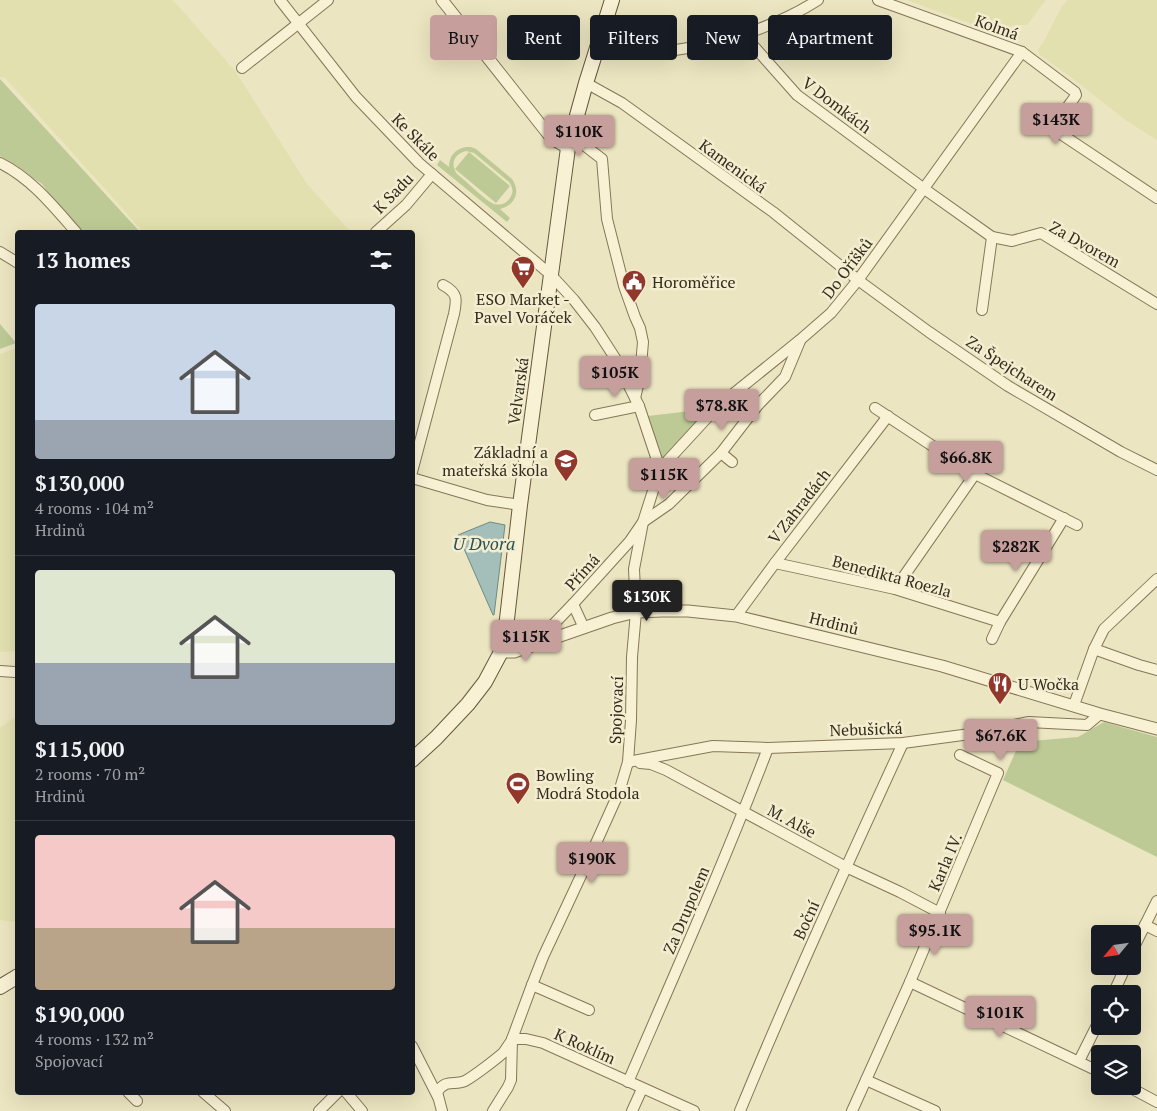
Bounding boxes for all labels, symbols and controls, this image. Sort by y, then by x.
street label: Kolmá [972,9,1022,45]
chip: Buy [430,15,497,60]
chip: Rent [507,15,580,60]
chip: Filters [590,15,677,60]
chip: New [687,15,758,60]
chip: Apartment [768,15,892,60]
street label: V Domkách [798,72,877,139]
pin: $143K [1021,102,1091,145]
street label: Ke Skále [387,108,445,166]
text: $143K [1032,108,1080,130]
pin: $110K [544,114,614,157]
text: $110K [555,120,603,142]
street label: Kamenická [695,134,771,198]
street label: K Sadu [368,168,418,218]
street label: Za Dvorem [1046,216,1124,273]
street label: Do Oříšků [817,233,877,303]
text: 13 homes [35,246,131,274]
icon: filters [367,246,395,274]
supermarket icon: ESO Market - Pavel Voráček [510,255,536,289]
public building icon: Horoměřice [621,269,647,303]
place label: Horoměřice [652,271,736,293]
place label: ESO Market - Pavel Voráček [474,288,573,328]
street label: Za Špejcharem [962,330,1062,406]
icon: home [170,337,260,427]
street label: Velvarská [502,356,534,426]
pin: $105K [580,356,650,398]
text: $105K [591,361,639,383]
pin: $78.8K [681,388,763,431]
text: $78.8K [696,394,748,416]
pin: $66.8K [925,440,1007,483]
place label: Základní a mateřská škola [442,441,548,481]
text: $66.8K [940,446,992,468]
school or university icon: Základní a mateřská škola [553,448,579,482]
pin: $115K [629,458,699,500]
text: $115K [640,463,688,485]
street label: V Zahradách [763,463,836,548]
text: $130,000 [35,469,124,497]
text: 4 rooms · 104 m² [35,497,154,519]
text: Hrdinů [35,519,85,541]
pin: $282K [981,530,1051,572]
water label: U Dvora [453,531,515,555]
text: $282K [992,535,1040,557]
street label: Přímá [560,549,604,595]
street label: Benedikta Roezla [830,550,954,602]
pin: $130K [612,580,682,622]
text: $130K [623,585,671,607]
icon: home [170,602,260,692]
street label: Hrdinů [807,606,861,640]
pin: $115K [491,620,561,662]
text: $115K [502,625,550,647]
restaurant icon: U Wočka [987,671,1013,705]
place label: U Wočka [1018,673,1079,695]
street label: Spojovací [604,675,628,744]
street label: Nebušická [829,717,903,741]
pin: $67.6K [960,718,1042,761]
text: $67.6K [975,724,1027,746]
text: $115,000 [35,735,124,763]
text: 2 rooms · 70 m² [35,763,145,785]
place label: Bowling Modrá Stodola [536,764,640,804]
sports icon: Bowling Modrá Stodola [505,771,531,805]
text: Hrdinů [35,785,85,807]
street label: M. Alše [764,799,820,843]
street label: Karla IV. [923,830,967,894]
pin: $190K [557,842,627,884]
text: $190K [568,847,616,869]
street label: Za Drupolem [658,863,714,957]
icon: home [170,867,260,957]
street label: Boční [788,897,824,943]
pin: $95.1K [894,914,976,956]
text: $95.1K [909,919,961,941]
north arrow [1091,925,1141,975]
map controls [1091,925,1141,1095]
button: locate [1091,985,1141,1035]
pin: $101K [965,996,1035,1038]
text: $190,000 [35,1000,124,1028]
text: $101K [976,1001,1024,1023]
street label: K Roklím [551,1023,619,1069]
text: 4 rooms · 132 m² [35,1028,154,1050]
button: layers [1091,1045,1141,1095]
text: Spojovací [35,1050,103,1072]

